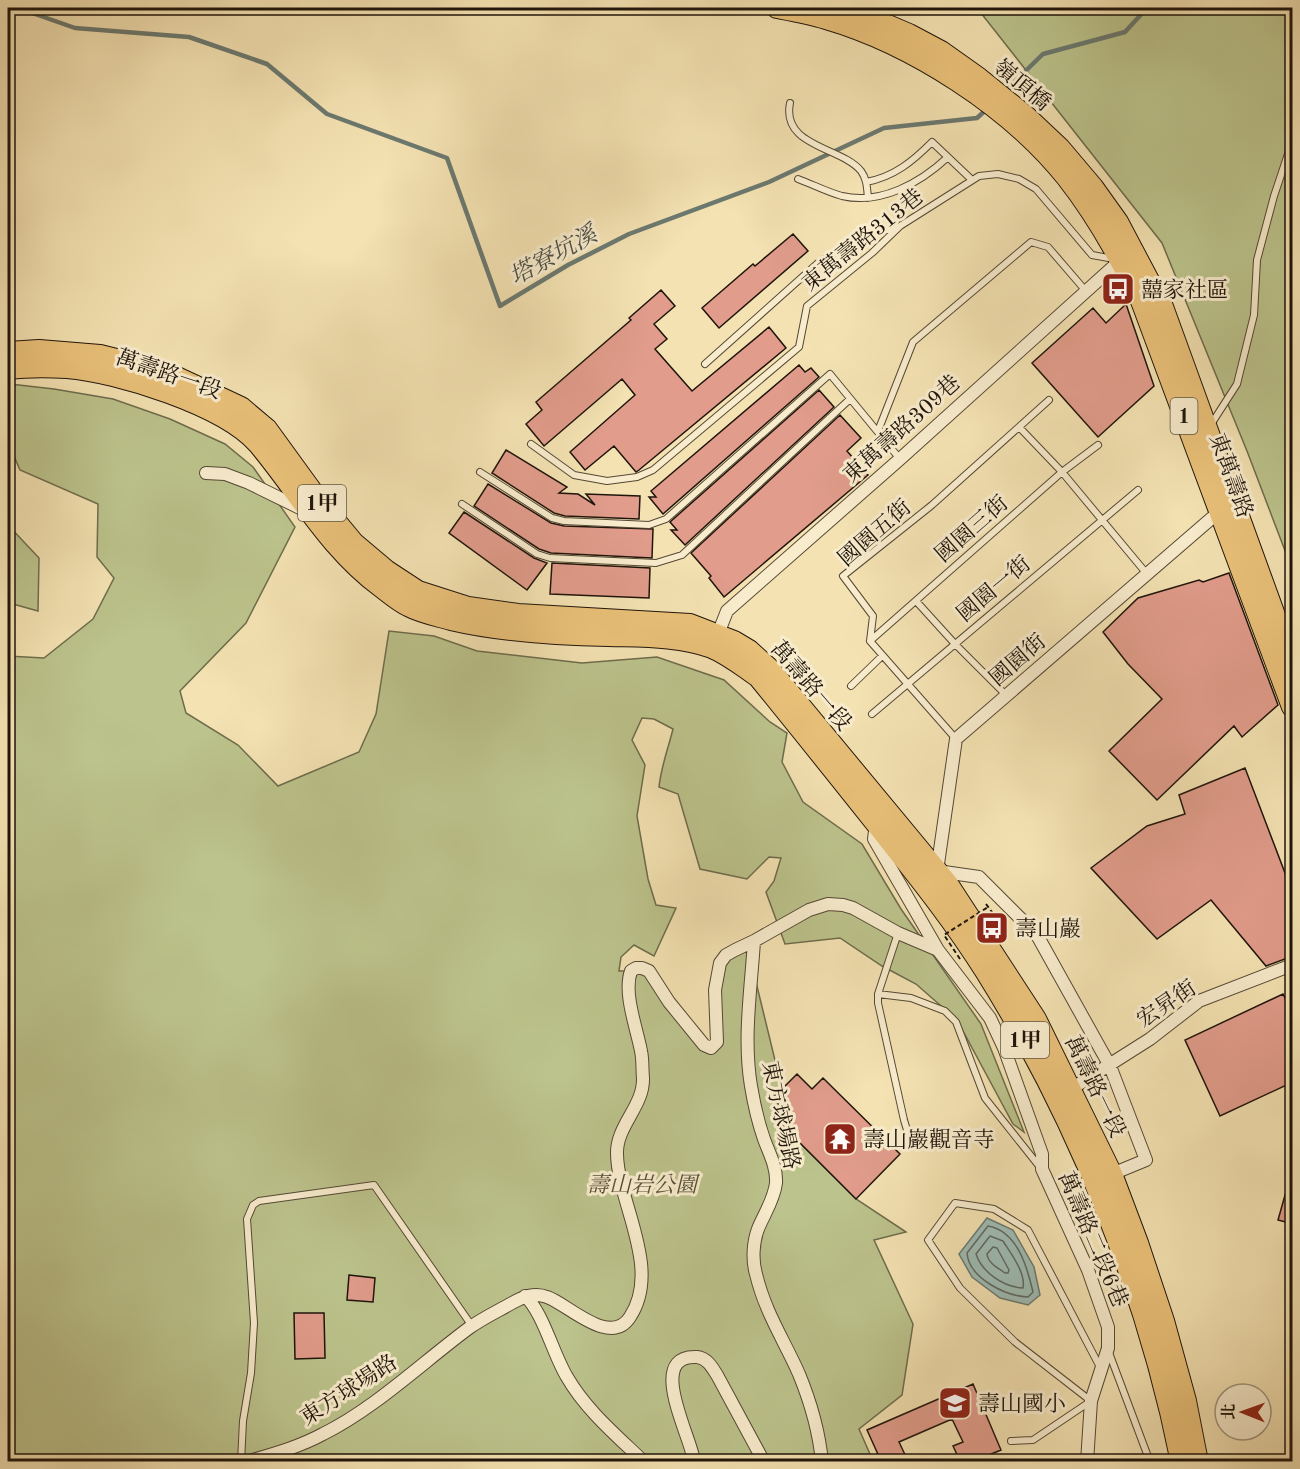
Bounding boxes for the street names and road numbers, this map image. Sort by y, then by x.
street label: 嶺頂橋 [989,54,1055,115]
street label: 東萬壽路313巷 [797,184,928,296]
street label: 萬壽路一段 [113,345,225,403]
street label: 東萬壽路309巷 [839,370,965,487]
road number: 1 [1170,398,1198,434]
street label: 東萬壽路 [1205,430,1257,521]
road number: 1甲 [298,485,346,521]
street label: 國園三街 [931,491,1013,567]
street label: 國園五街 [834,495,916,571]
street label: 國園一街 [952,551,1035,626]
street label: 國園街 [985,629,1050,690]
street label: 萬壽路一段 [766,636,856,735]
street label: 宏昇街 [1132,975,1201,1032]
road number: 1甲 [1001,1022,1049,1058]
street label: 萬壽路一段 [1060,1032,1130,1141]
street label: 東方球場路 [758,1059,804,1172]
street label: 萬壽路二段6巷 [1054,1168,1132,1311]
street label: 東方球場路 [296,1350,401,1430]

